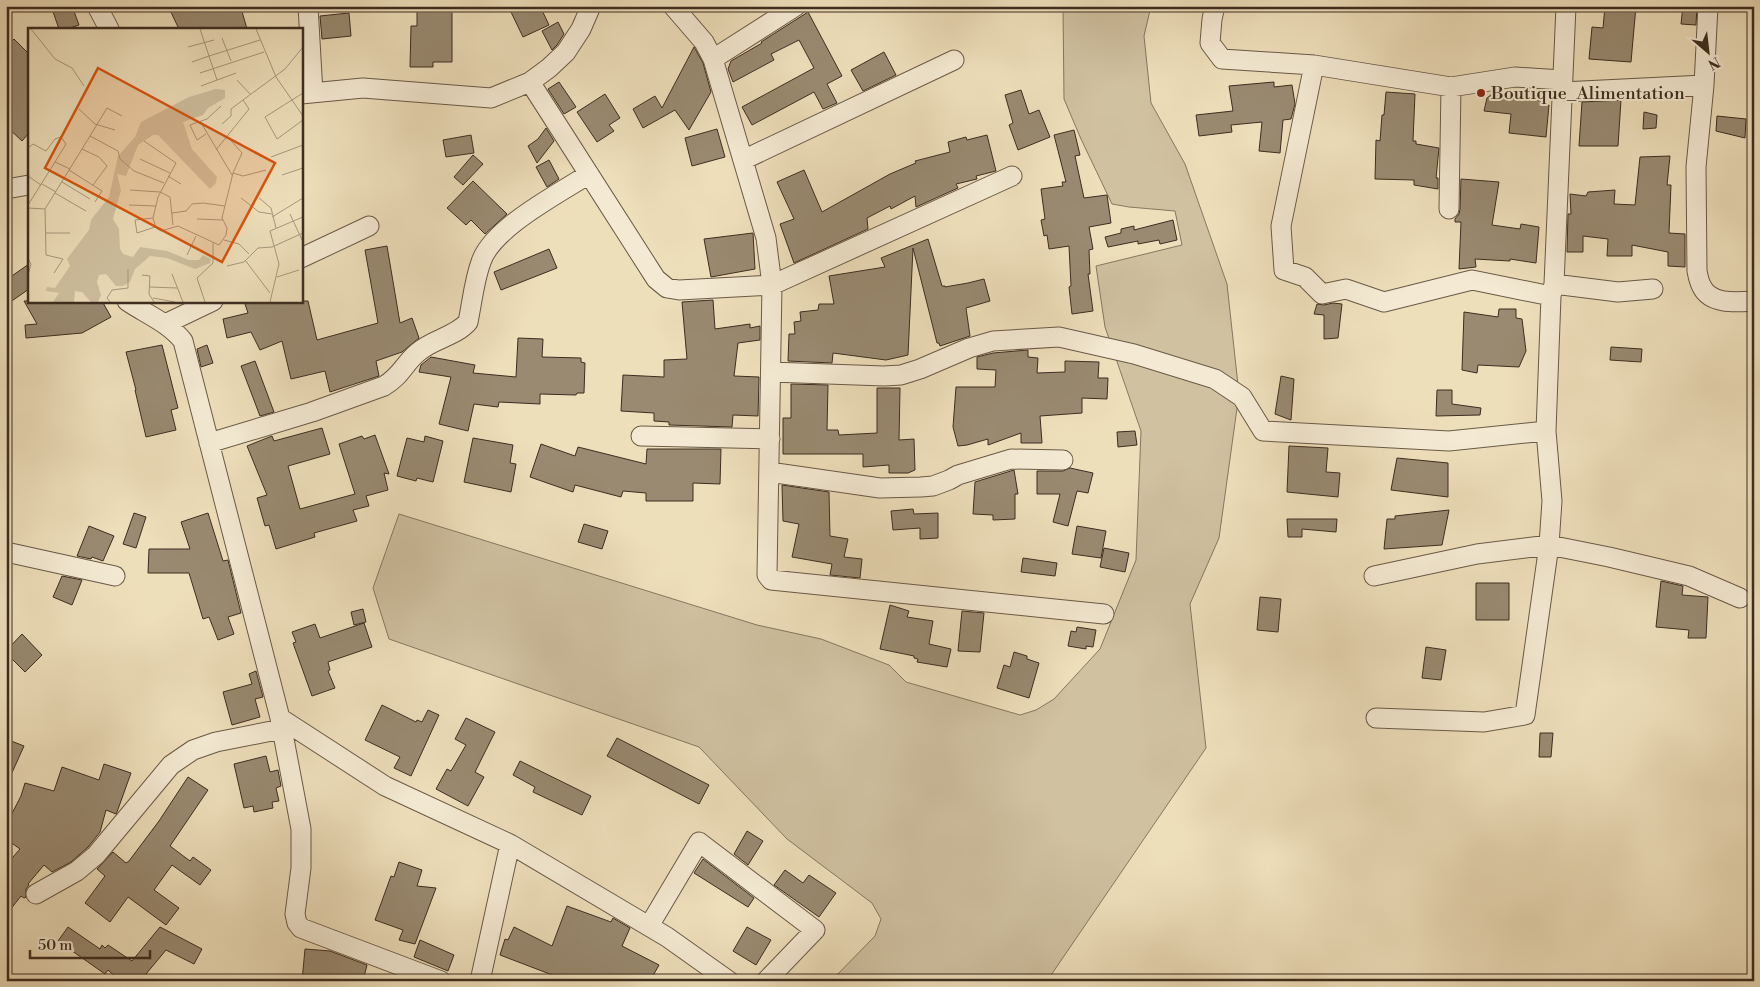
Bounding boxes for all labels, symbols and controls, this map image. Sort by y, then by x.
inset map [28,28,302,302]
north arrow [1682,28,1732,78]
text: N [1705,52,1723,73]
place label: Boutique_Alimentation [1490,82,1685,105]
marker: Boutique_Alimentation [1475,87,1487,99]
scale bar [30,927,150,959]
text: 50 m [38,936,72,955]

